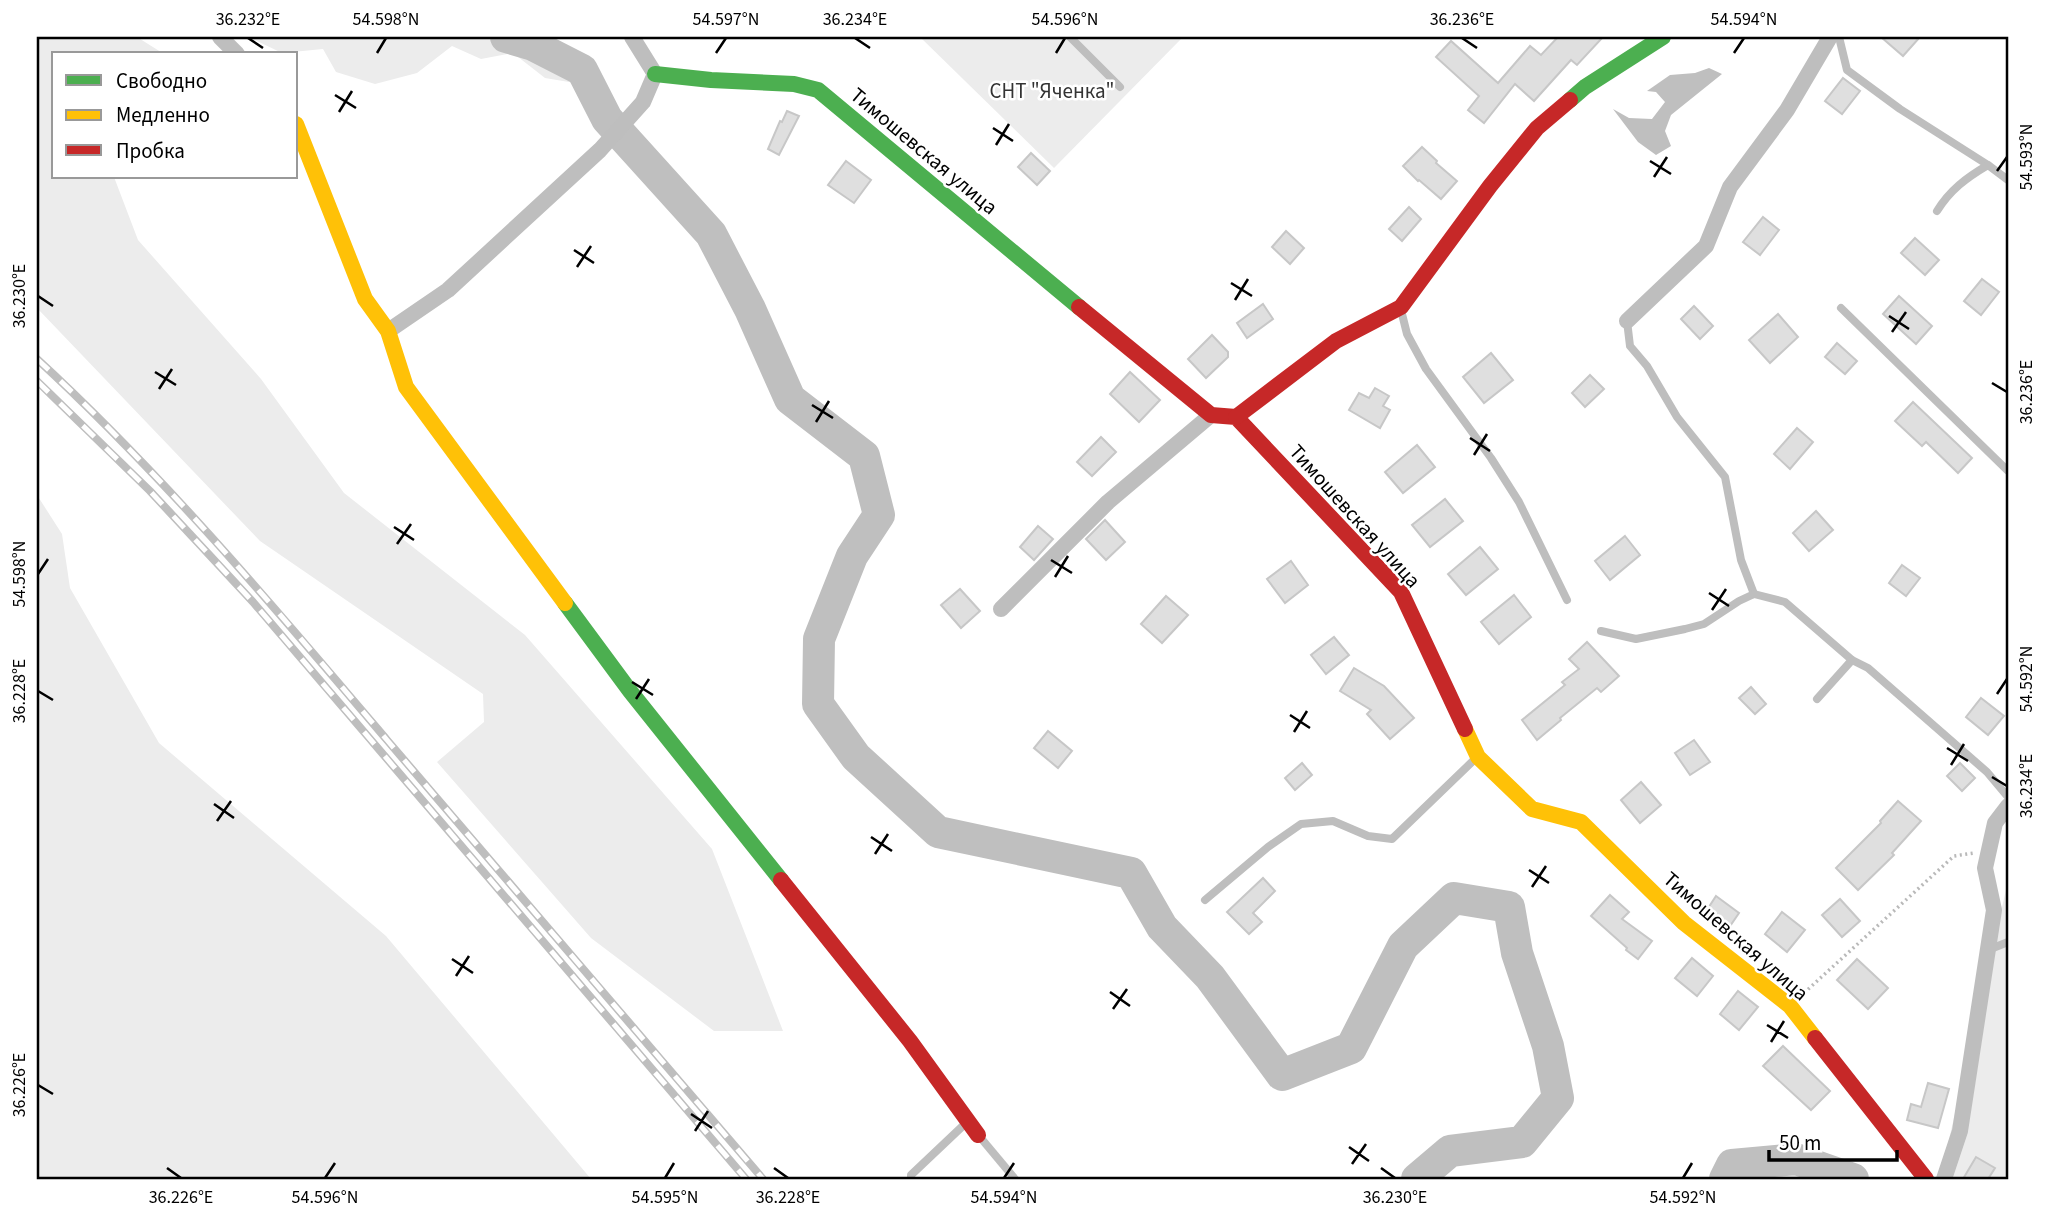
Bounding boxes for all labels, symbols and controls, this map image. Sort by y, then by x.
text: 36.232°E [216,7,280,32]
text: 54.598°N [353,7,419,32]
text: 54.597°N [693,7,759,32]
text: 36.234°E [823,7,887,32]
text: 54.596°N [1032,7,1098,32]
text: 36.236°E [1430,7,1494,32]
text: 54.594°N [1711,7,1777,32]
legend [52,52,298,178]
text: Свободно [116,66,207,96]
park label: СНТ "Яченка" [990,76,1115,106]
street label: Тимошевская улица [844,80,1004,222]
text: Медленно [116,100,210,130]
text: 54.593°N [2014,124,2039,190]
text: Пробка [116,136,185,166]
text: 36.230°E [7,264,32,328]
text: 36.236°E [2014,360,2039,424]
street label: Тимошевская улица [1282,438,1428,594]
text: 54.598°N [7,541,32,607]
text: 54.592°N [2014,646,2039,712]
text: 36.228°E [7,659,32,723]
text: 36.234°E [2014,754,2039,818]
street label: Тимошевская улица [1657,864,1815,1008]
text: 36.226°E [7,1053,32,1117]
scale bar [1769,1118,1896,1162]
text: 50 m [1779,1128,1821,1158]
text: 36.226°E [149,1185,213,1210]
text: 54.596°N [292,1185,358,1210]
text: 54.595°N [632,1185,698,1210]
text: 36.228°E [756,1185,820,1210]
text: 54.594°N [971,1185,1037,1210]
text: 36.230°E [1363,1185,1427,1210]
text: 54.592°N [1650,1185,1716,1210]

